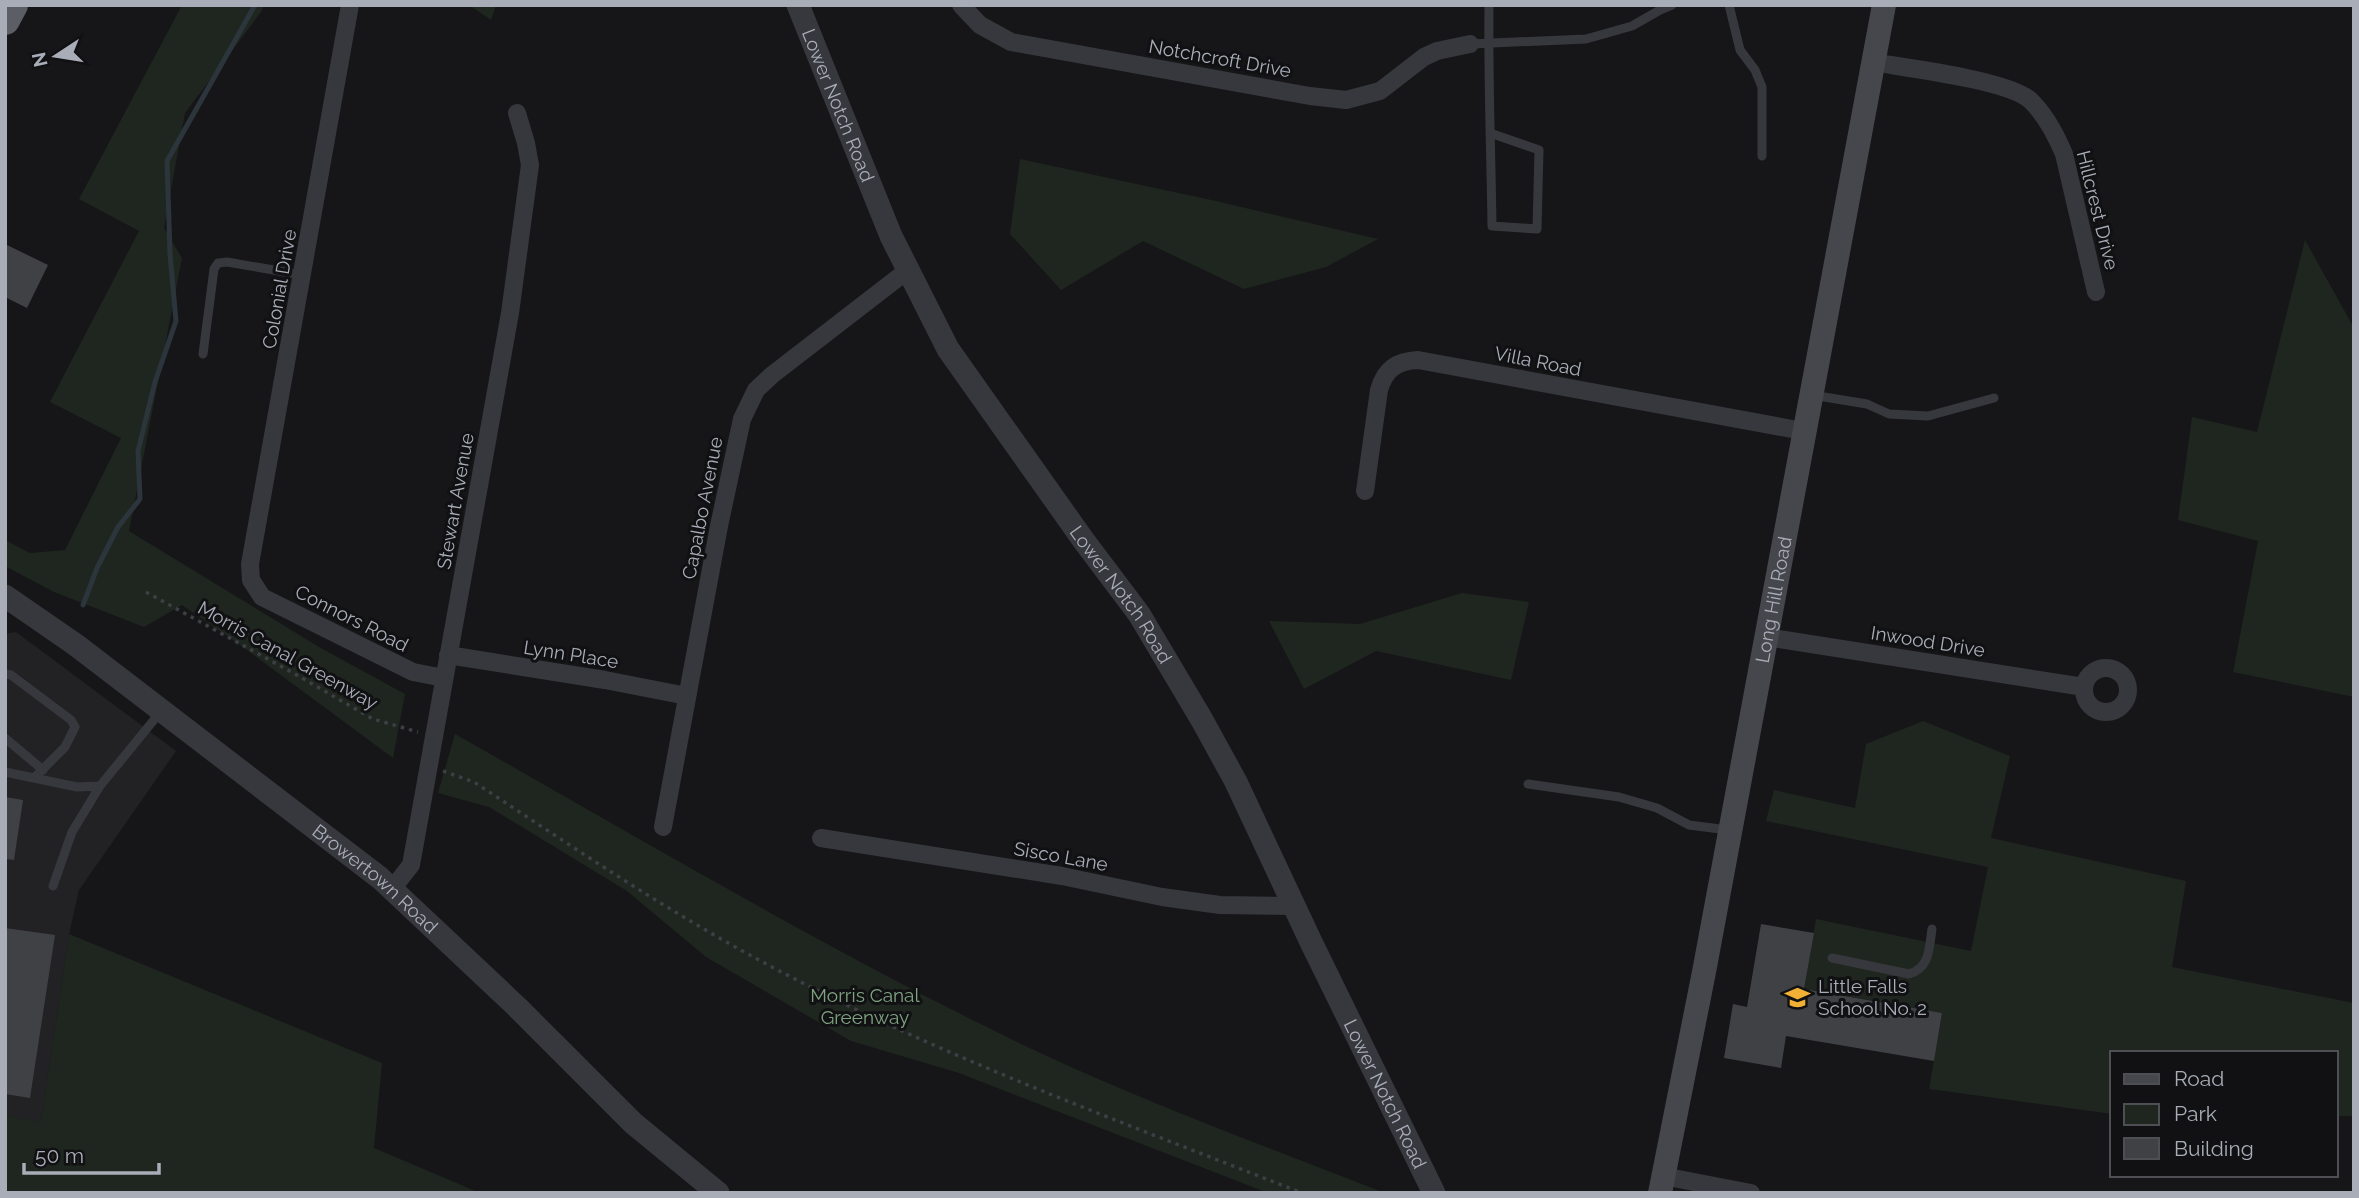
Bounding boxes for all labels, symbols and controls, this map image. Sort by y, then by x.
north arrow [21,21,91,91]
street label: Lower Notch Road [798,25,879,185]
street label: Notchcroft Drive [1147,35,1293,81]
text: N [27,50,52,69]
street label: Hillcrest Drive [2073,148,2123,272]
street label: Colonial Drive [258,227,300,351]
street label: Villa Road [1493,342,1583,380]
street label: Stewart Avenue [432,431,478,571]
street label: Capalbo Avenue [677,435,727,581]
street label: Lower Notch Road [1066,521,1177,667]
street label: Long Hill Road [1751,535,1796,665]
street label: Connors Road [292,580,412,656]
street label: Morris Canal Greenway [194,596,382,714]
street label: Inwood Drive [1869,621,1987,661]
street label: Lynn Place [522,636,620,672]
street label: Browertown Road [308,819,442,938]
street label: Sisco Lane [1012,837,1110,875]
place label: Little Falls School No. 2 [1818,975,1927,1019]
school or university icon: Little Falls School No. 2 [1784,983,1812,1011]
park label: Morris Canal Greenway [810,984,920,1028]
street label: Lower Notch Road [1340,1016,1431,1172]
legend [2110,1051,2338,1177]
text: Road [2174,1066,2224,1091]
text: Park [2174,1101,2217,1126]
scale bar [24,1132,159,1176]
text: Building [2174,1136,2254,1161]
text: 50 m [35,1143,84,1168]

